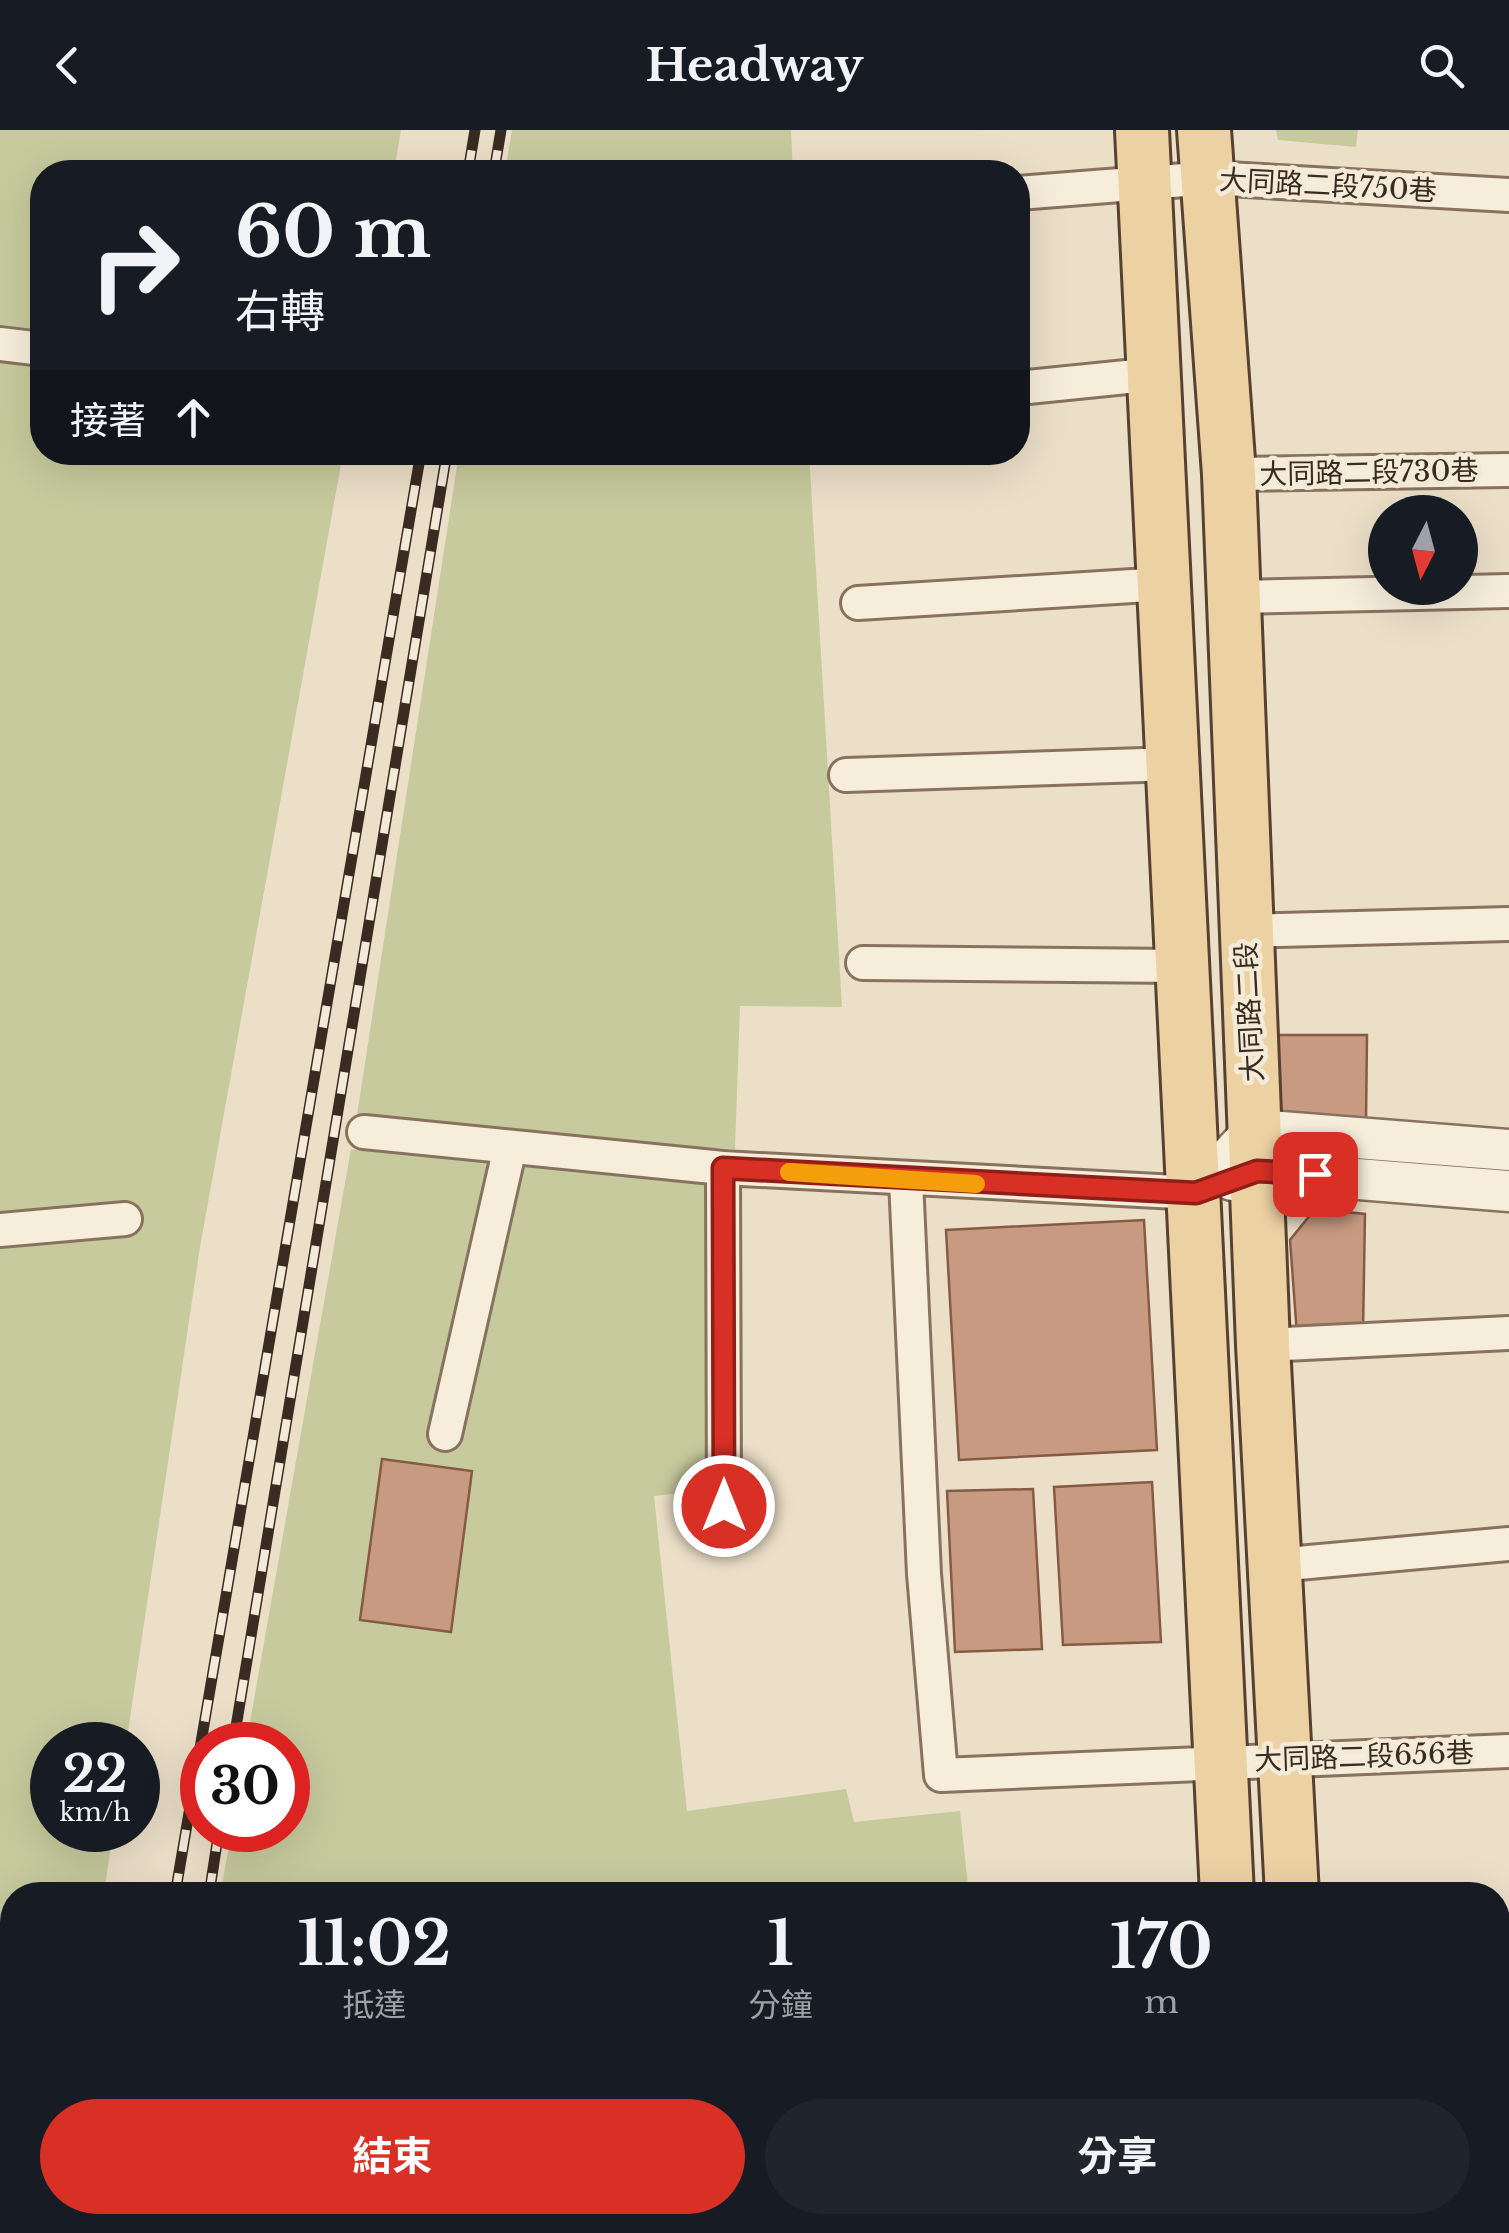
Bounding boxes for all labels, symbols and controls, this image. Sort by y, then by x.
text: Headway [646,37,863,93]
icon: back [40,38,95,93]
icon: search [1414,38,1469,93]
street label: 大同路二段750巷 [1218,162,1438,209]
text: 60 m [235,189,431,276]
icon: right [70,200,200,330]
text: 右轉 [235,283,325,339]
icon: ahead [166,390,221,445]
text: 接著 [70,397,146,444]
street label: 大同路二段730巷 [1259,453,1479,492]
north arrow [1368,495,1478,605]
map controls [1368,495,1478,605]
street label: 大同路二段 [1228,941,1271,1083]
pin [1273,1132,1358,1217]
icon: arrive [1288,1147,1343,1202]
position arrow [672,1454,776,1558]
speed limit sign: 30 [180,1722,310,1852]
street label: 大同路二段656巷 [1254,1735,1475,1778]
text: 22 [62,1743,128,1806]
text: km/h [60,1797,130,1828]
text: 11:02 [297,1907,451,1981]
text: 1 [768,1907,794,1981]
text: 170 [1110,1910,1213,1984]
text: m [1144,1982,1178,2022]
text: 抵達 [342,1985,406,2025]
text: 分鐘 [749,1985,813,2025]
button: 結束 [40,2099,745,2214]
button: 分享 [765,2099,1470,2214]

